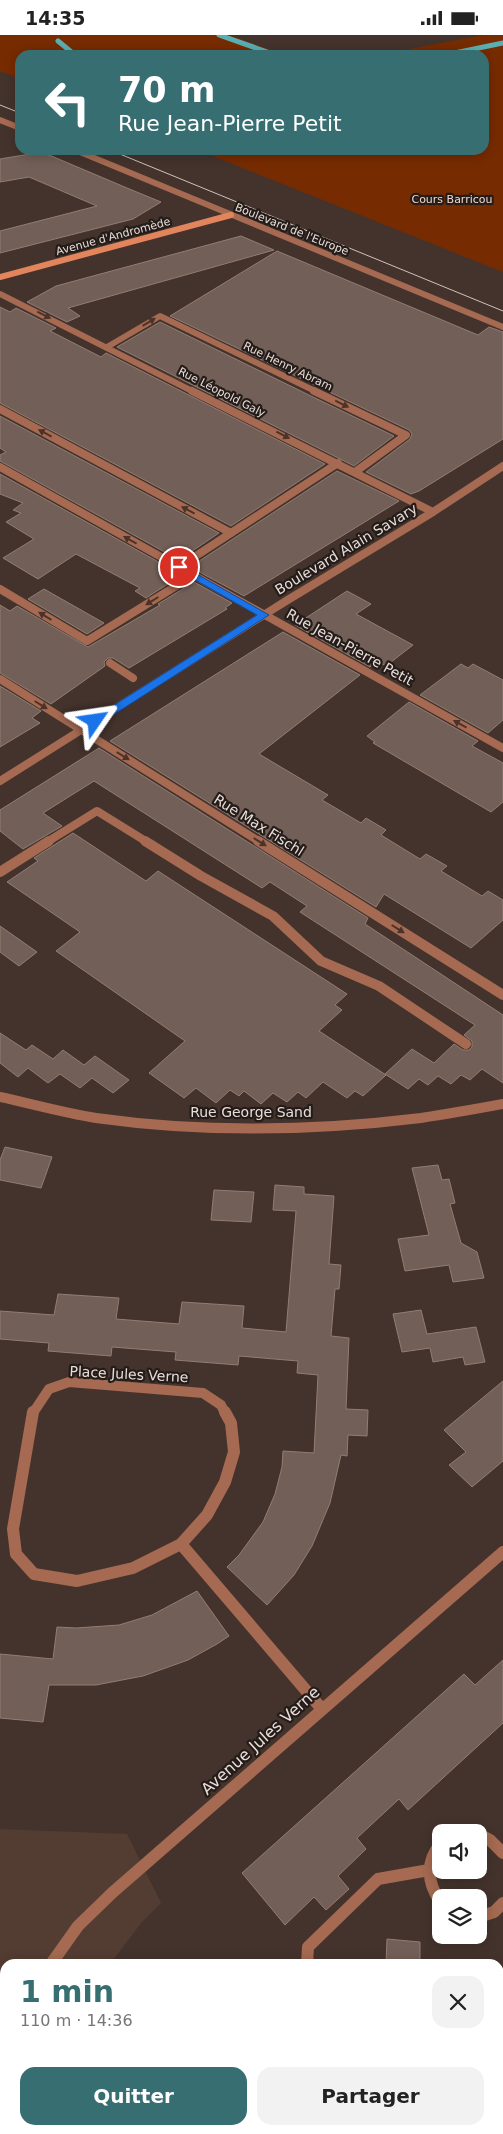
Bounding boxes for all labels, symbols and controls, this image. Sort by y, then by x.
text: 14:35 [25,7,85,29]
icon: left [35,70,100,135]
text: 70 m [118,70,215,110]
text: Rue Jean-Pierre Petit [118,111,342,136]
park label: Cours Barricou [411,193,493,206]
street label: Boulevard de l'Europe [233,201,351,258]
street label: Avenue d'Andromède [54,215,172,258]
one-way arrow [36,311,51,320]
one-way arrow [142,318,156,327]
street label: Rue Henry Abram [241,339,334,394]
street label: Rue Léopold Galy [176,365,268,420]
one-way arrow [334,400,349,408]
one-way arrow [37,429,52,437]
one-way arrow [276,431,290,439]
street label: Boulevard Alain Savary [272,500,420,598]
one-way arrow [180,506,195,514]
one-way arrow [124,535,137,544]
pin [158,546,200,588]
icon: arrive [165,553,193,581]
one-way arrow [146,596,159,605]
street label: Rue Jean-Pierre Petit [284,605,417,689]
one-way arrow [38,612,53,620]
position arrow [68,694,120,746]
one-way arrow [34,700,47,709]
one-way arrow [454,720,467,729]
one-way arrow [116,751,129,760]
street label: Rue Max Fischl [211,791,307,859]
one-way arrow [254,837,267,847]
one-way arrow [391,924,405,933]
street label: Rue George Sand [190,1104,312,1120]
street label: Place Jules Verne [69,1363,189,1385]
street label: Avenue Jules Verne [197,1682,324,1799]
map controls [432,1824,487,1944]
button: sound [432,1824,487,1879]
button: layers [432,1889,487,1944]
text: 1 min [20,1974,114,2009]
button: close [432,1976,484,2028]
text: 110 m · 14:36 [20,2011,133,2030]
button: Quitter [20,2067,247,2125]
button: Partager [257,2067,484,2125]

